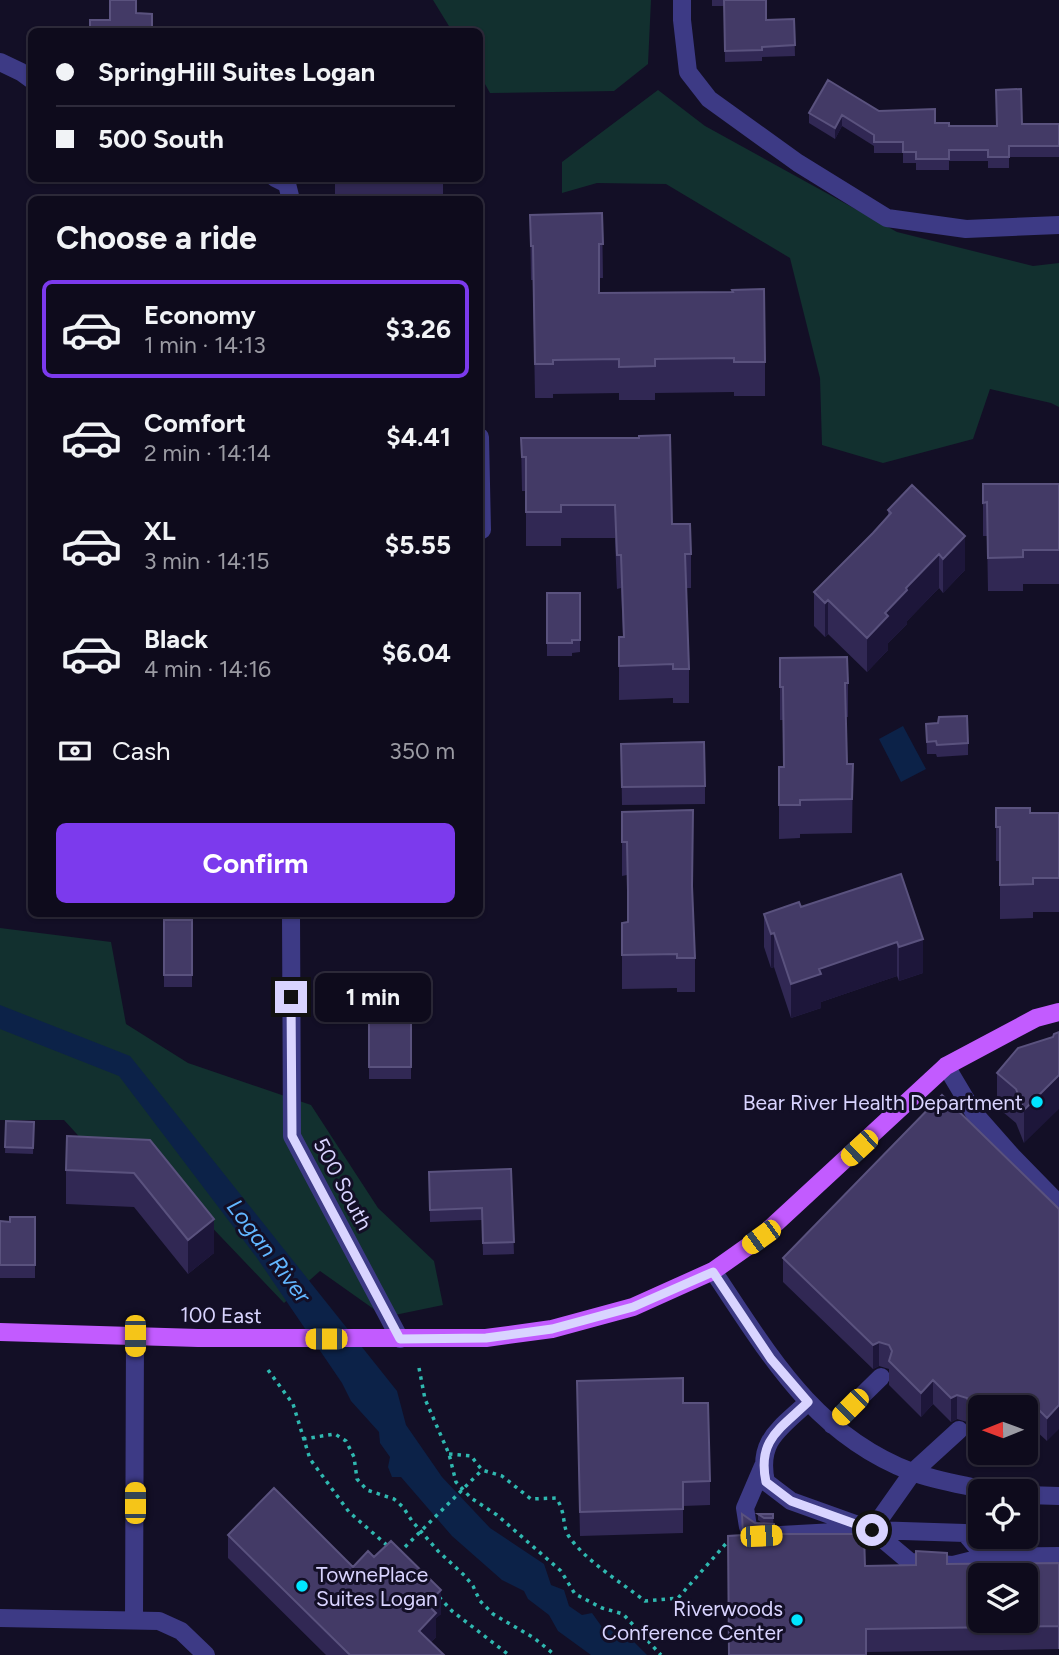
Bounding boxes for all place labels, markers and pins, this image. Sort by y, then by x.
place label: Bear River Health Department [743,1090,1023,1115]
marker: Bear River Health Department [1029,1094,1045,1110]
place label: TownePlace Suites Logan [316,1562,438,1611]
marker: TownePlace Suites Logan [294,1578,310,1594]
place label: Riverwoods Conference Center [602,1596,783,1645]
marker: Riverwoods Conference Center [789,1612,805,1628]

